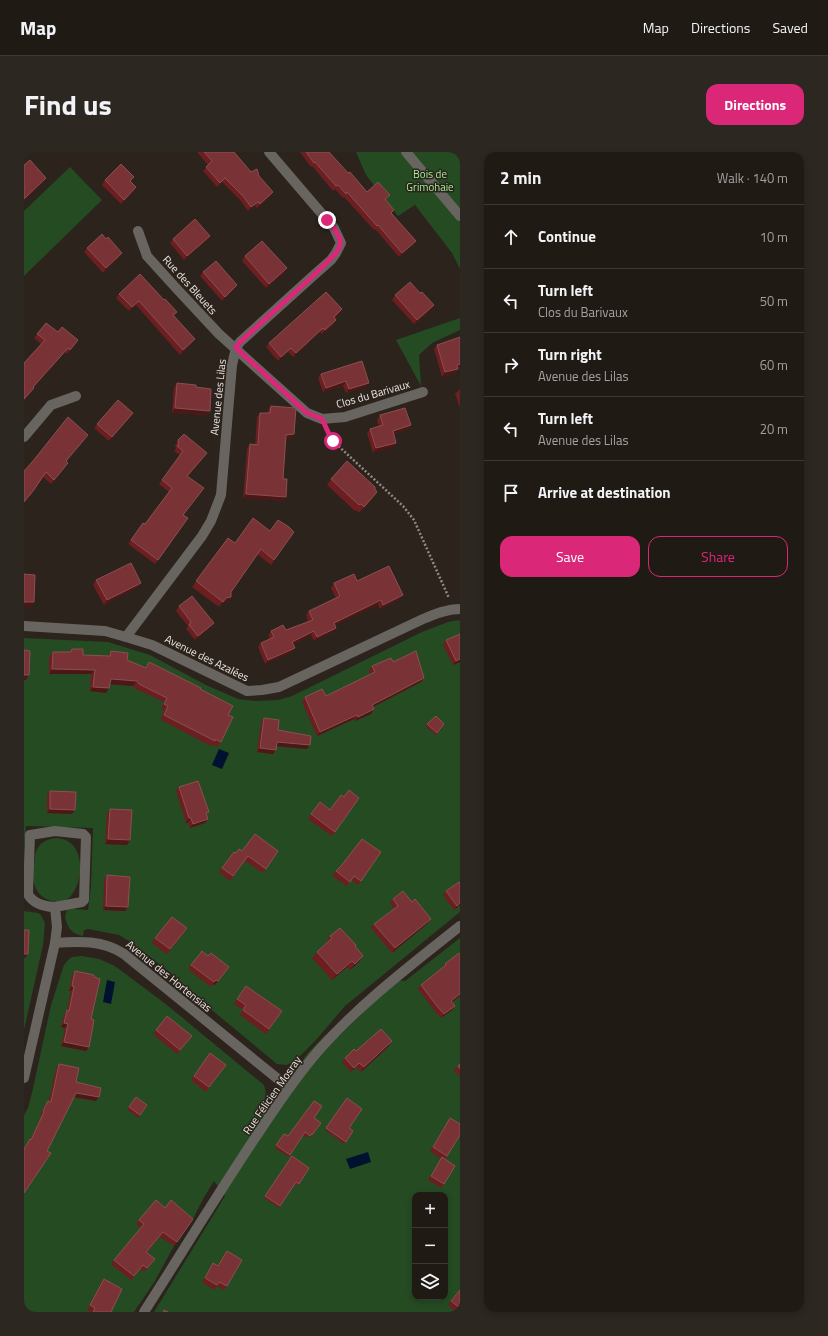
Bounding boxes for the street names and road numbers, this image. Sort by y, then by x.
street label: Rue des Bleuets [159,252,221,318]
street label: Avenue des Lilas [206,358,230,436]
street label: Clos du Barivaux [334,376,412,412]
street label: Avenue des Azalées [162,631,252,685]
street label: Avenue des Hortensias [123,936,215,1016]
street label: Rue Félicien Mosray [239,1052,305,1137]

